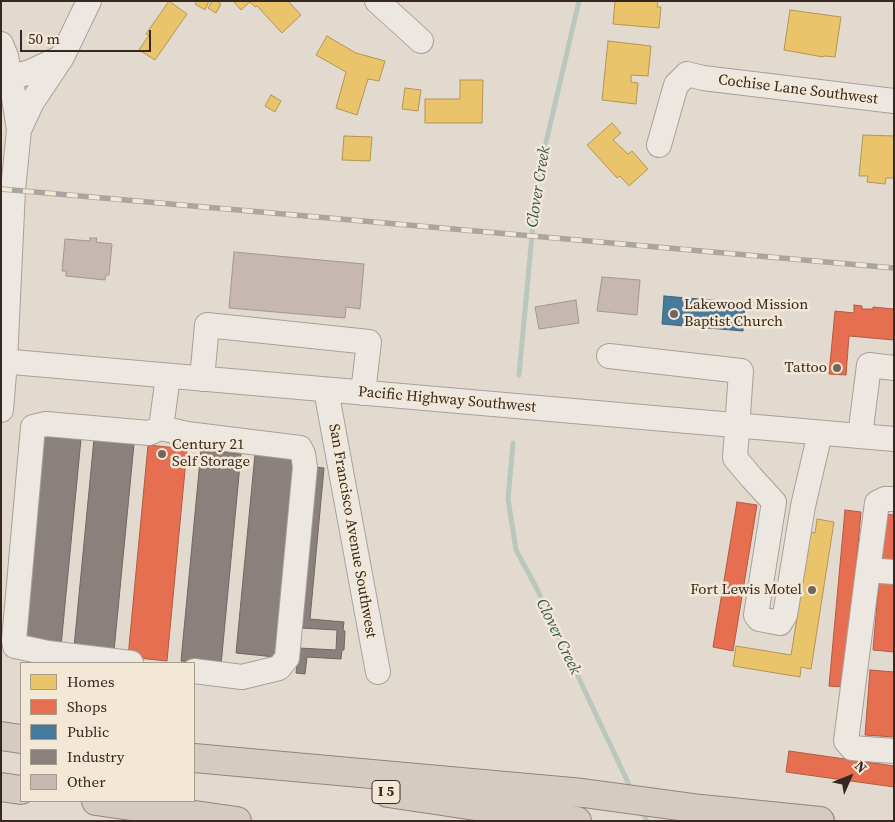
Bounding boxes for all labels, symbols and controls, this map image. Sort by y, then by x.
scale bar [22,20,154,52]
text: 50 m [28,28,60,49]
street label: Cochise Lane Southwest [717,71,879,109]
water label: Clover Creek [523,145,555,229]
place label: Lakewood Mission Baptist Church [684,296,808,331]
marker: Lakewood Mission Baptist Church [668,308,680,320]
place label: Tattoo [785,359,827,377]
marker: Tattoo [831,362,843,374]
street label: Pacific Highway Southwest [357,383,537,417]
street label: San Francisco Avenue Southwest [324,422,380,640]
place label: Century 21 Self Storage [172,436,250,471]
marker: Century 21 Self Storage [156,448,168,460]
place label: Fort Lewis Motel [690,581,802,599]
marker: Fort Lewis Motel [806,584,818,596]
water label: Clover Creek [531,596,585,678]
legend [20,662,195,802]
text: Homes [67,671,114,692]
text: Shops [67,696,107,717]
text: Public [67,721,109,742]
text: Industry [67,746,124,767]
north arrow [825,752,875,802]
text: N [850,756,872,777]
text: Other [67,771,106,792]
road number: I 5 [372,780,400,804]

